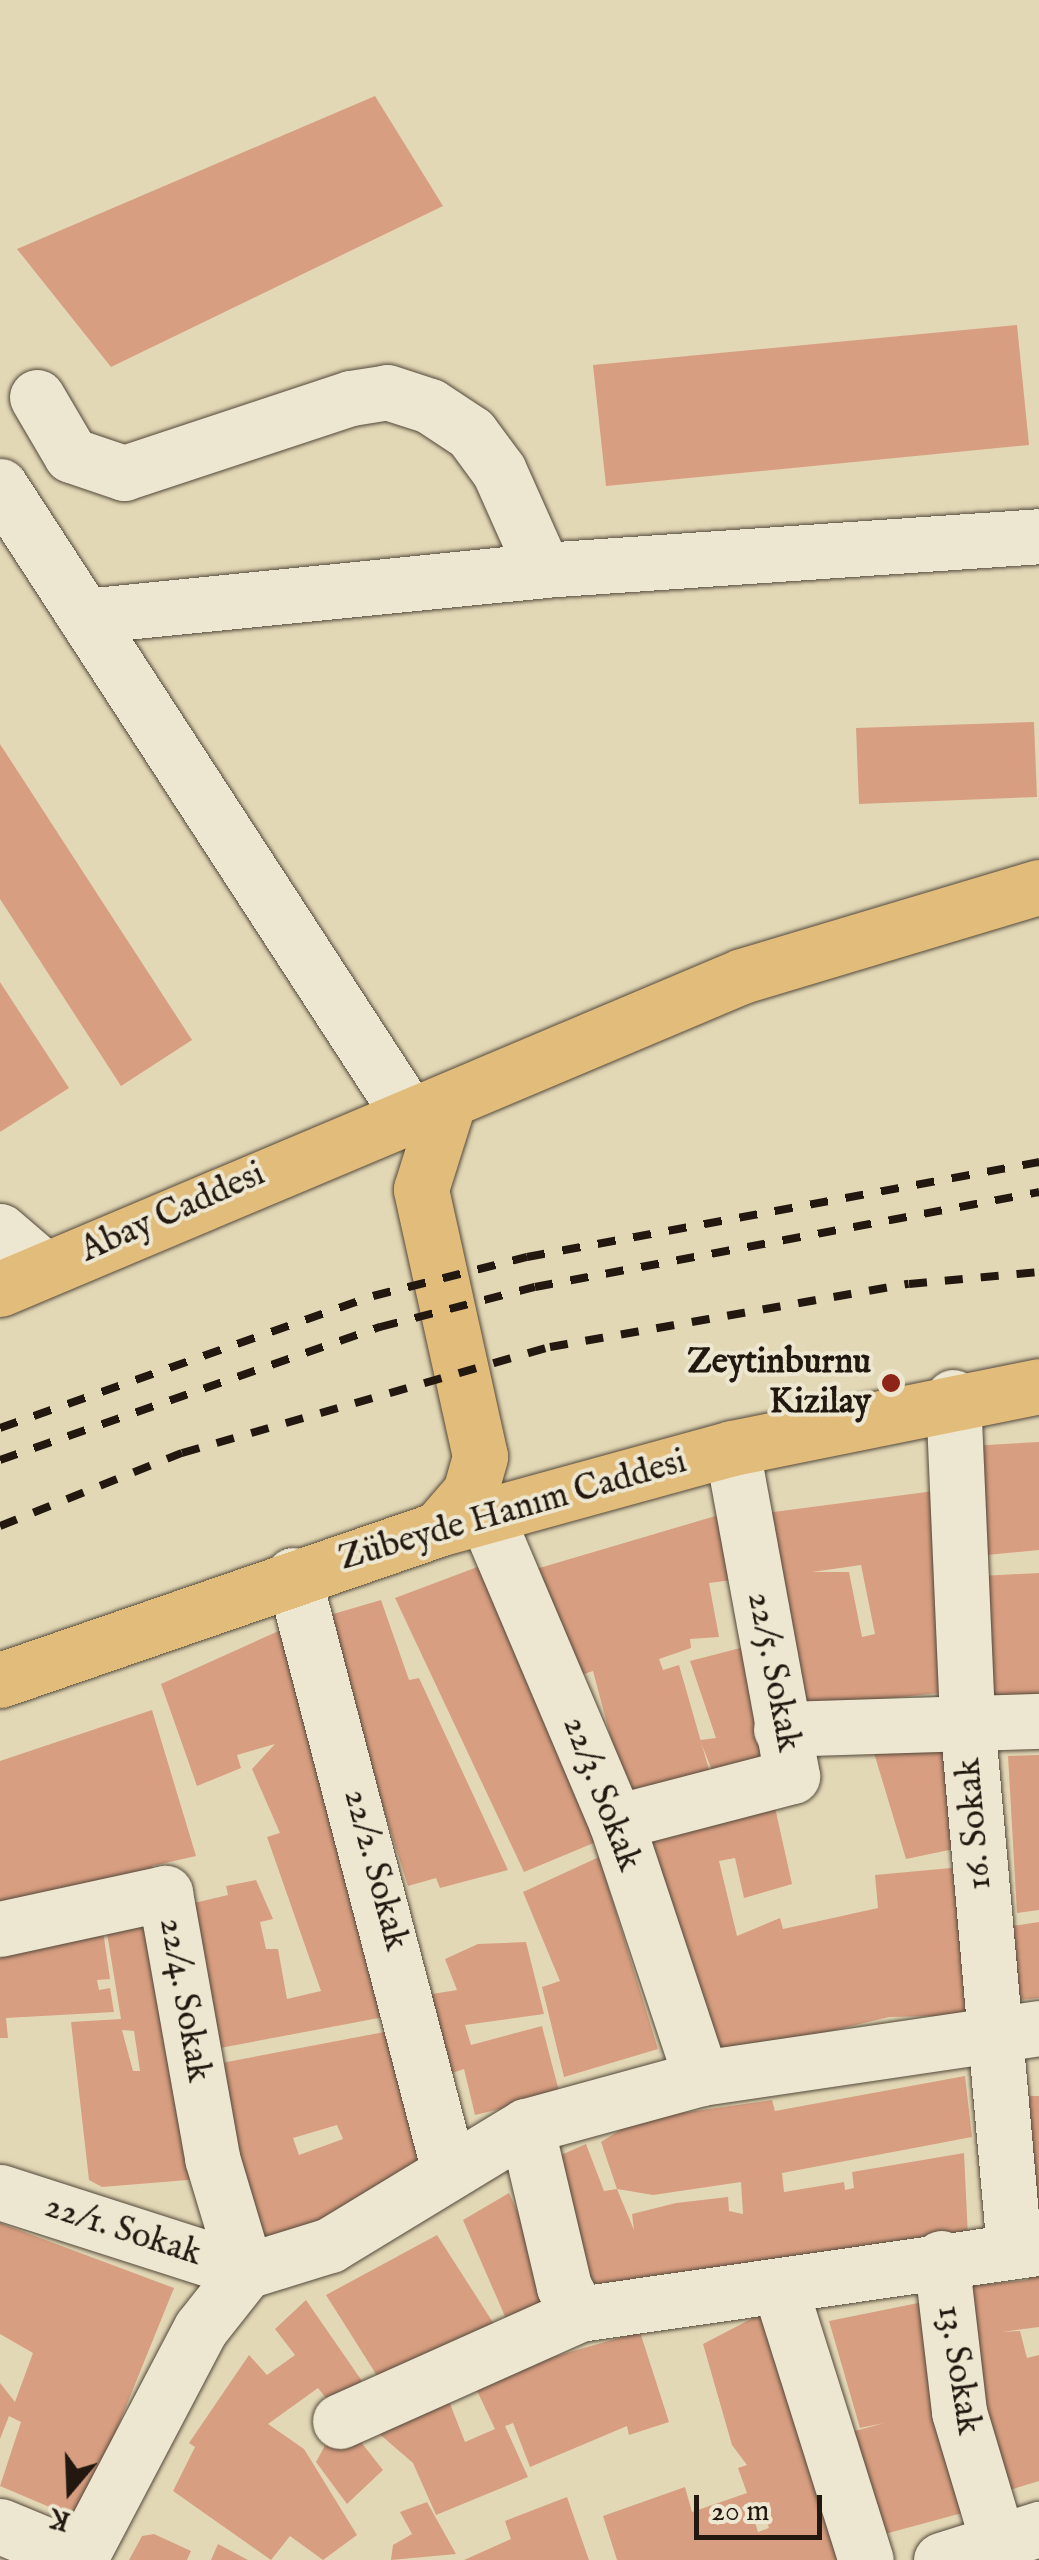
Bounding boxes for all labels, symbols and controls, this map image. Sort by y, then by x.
street label: Abay Caddesi [74,1154,272,1272]
place label: Zeytinburnu Kizilay [687,1342,871,1424]
marker: Zeytinburnu Kizilay [880,1372,902,1394]
street label: Zübeyde Hanım Caddesi [334,1441,692,1581]
street label: 22/5. Sokak [737,1589,809,1755]
street label: 22/3. Sokak [552,1711,650,1877]
street label: 16. Sokak [948,1756,1002,1892]
street label: 22/2. Sokak [333,1785,417,1955]
street label: 22/4. Sokak [149,1915,219,2085]
street label: 22/1. Sokak [39,2186,207,2276]
street label: 13. Sokak [927,2302,989,2438]
north arrow [20,2440,120,2540]
scale bar [699,2475,826,2537]
text: 20 m [711,2493,770,2531]
text: K [45,2499,75,2539]

